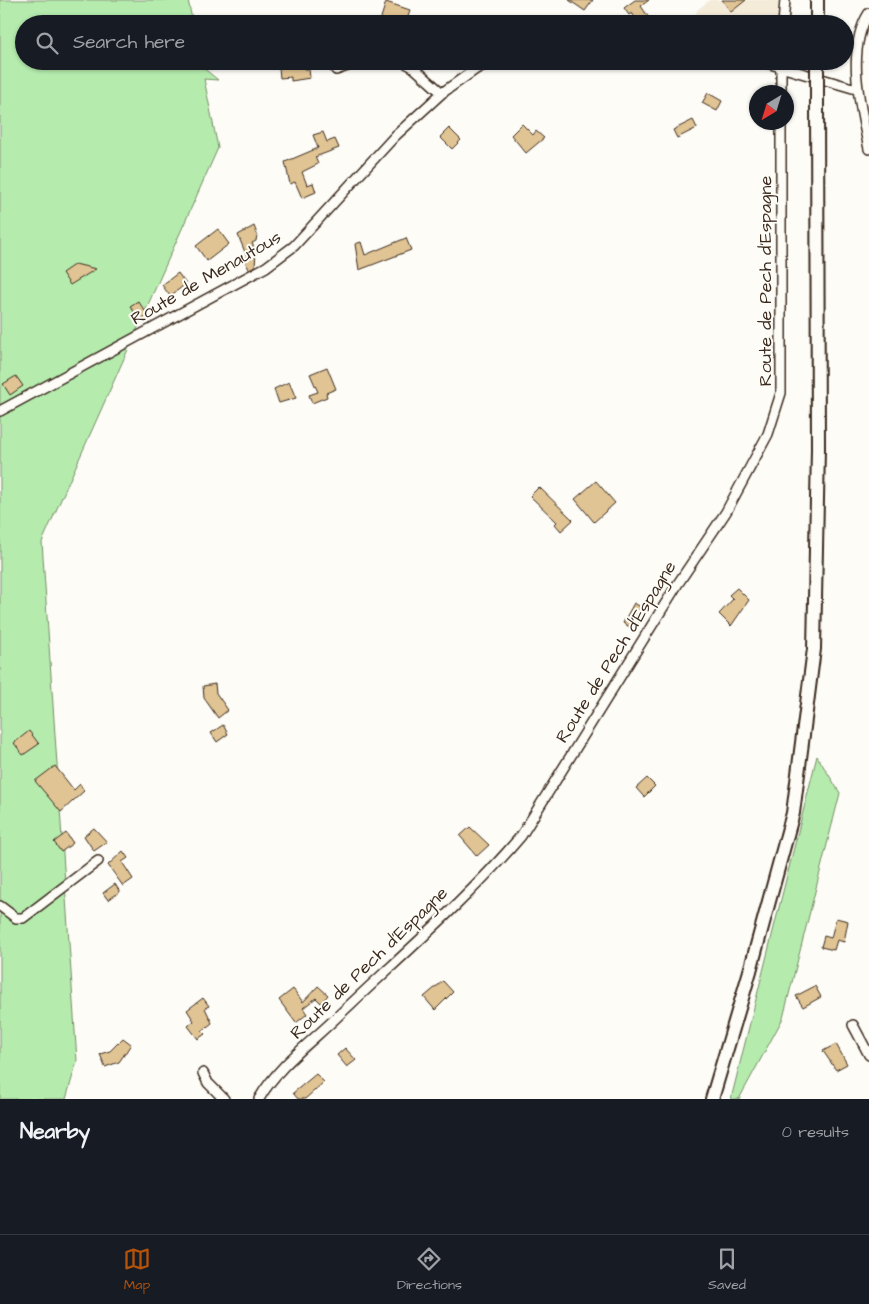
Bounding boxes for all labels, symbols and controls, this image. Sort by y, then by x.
search box [15,15,854,70]
icon: search [33,29,61,57]
text: Search here [73,29,185,56]
north arrow [749,85,794,130]
street label: Route de Pech d'Espagne [753,176,779,386]
street label: Route de Menautous [126,225,286,331]
street label: Route de Pech d'Espagne [550,556,683,748]
street label: Route de Pech d'Espagne [285,881,454,1046]
text: Nearby [20,1117,90,1146]
text: 0 results [782,1121,849,1143]
tab: Map [123,1245,151,1295]
tab: Directions [397,1245,462,1295]
tab: Saved [708,1245,746,1295]

